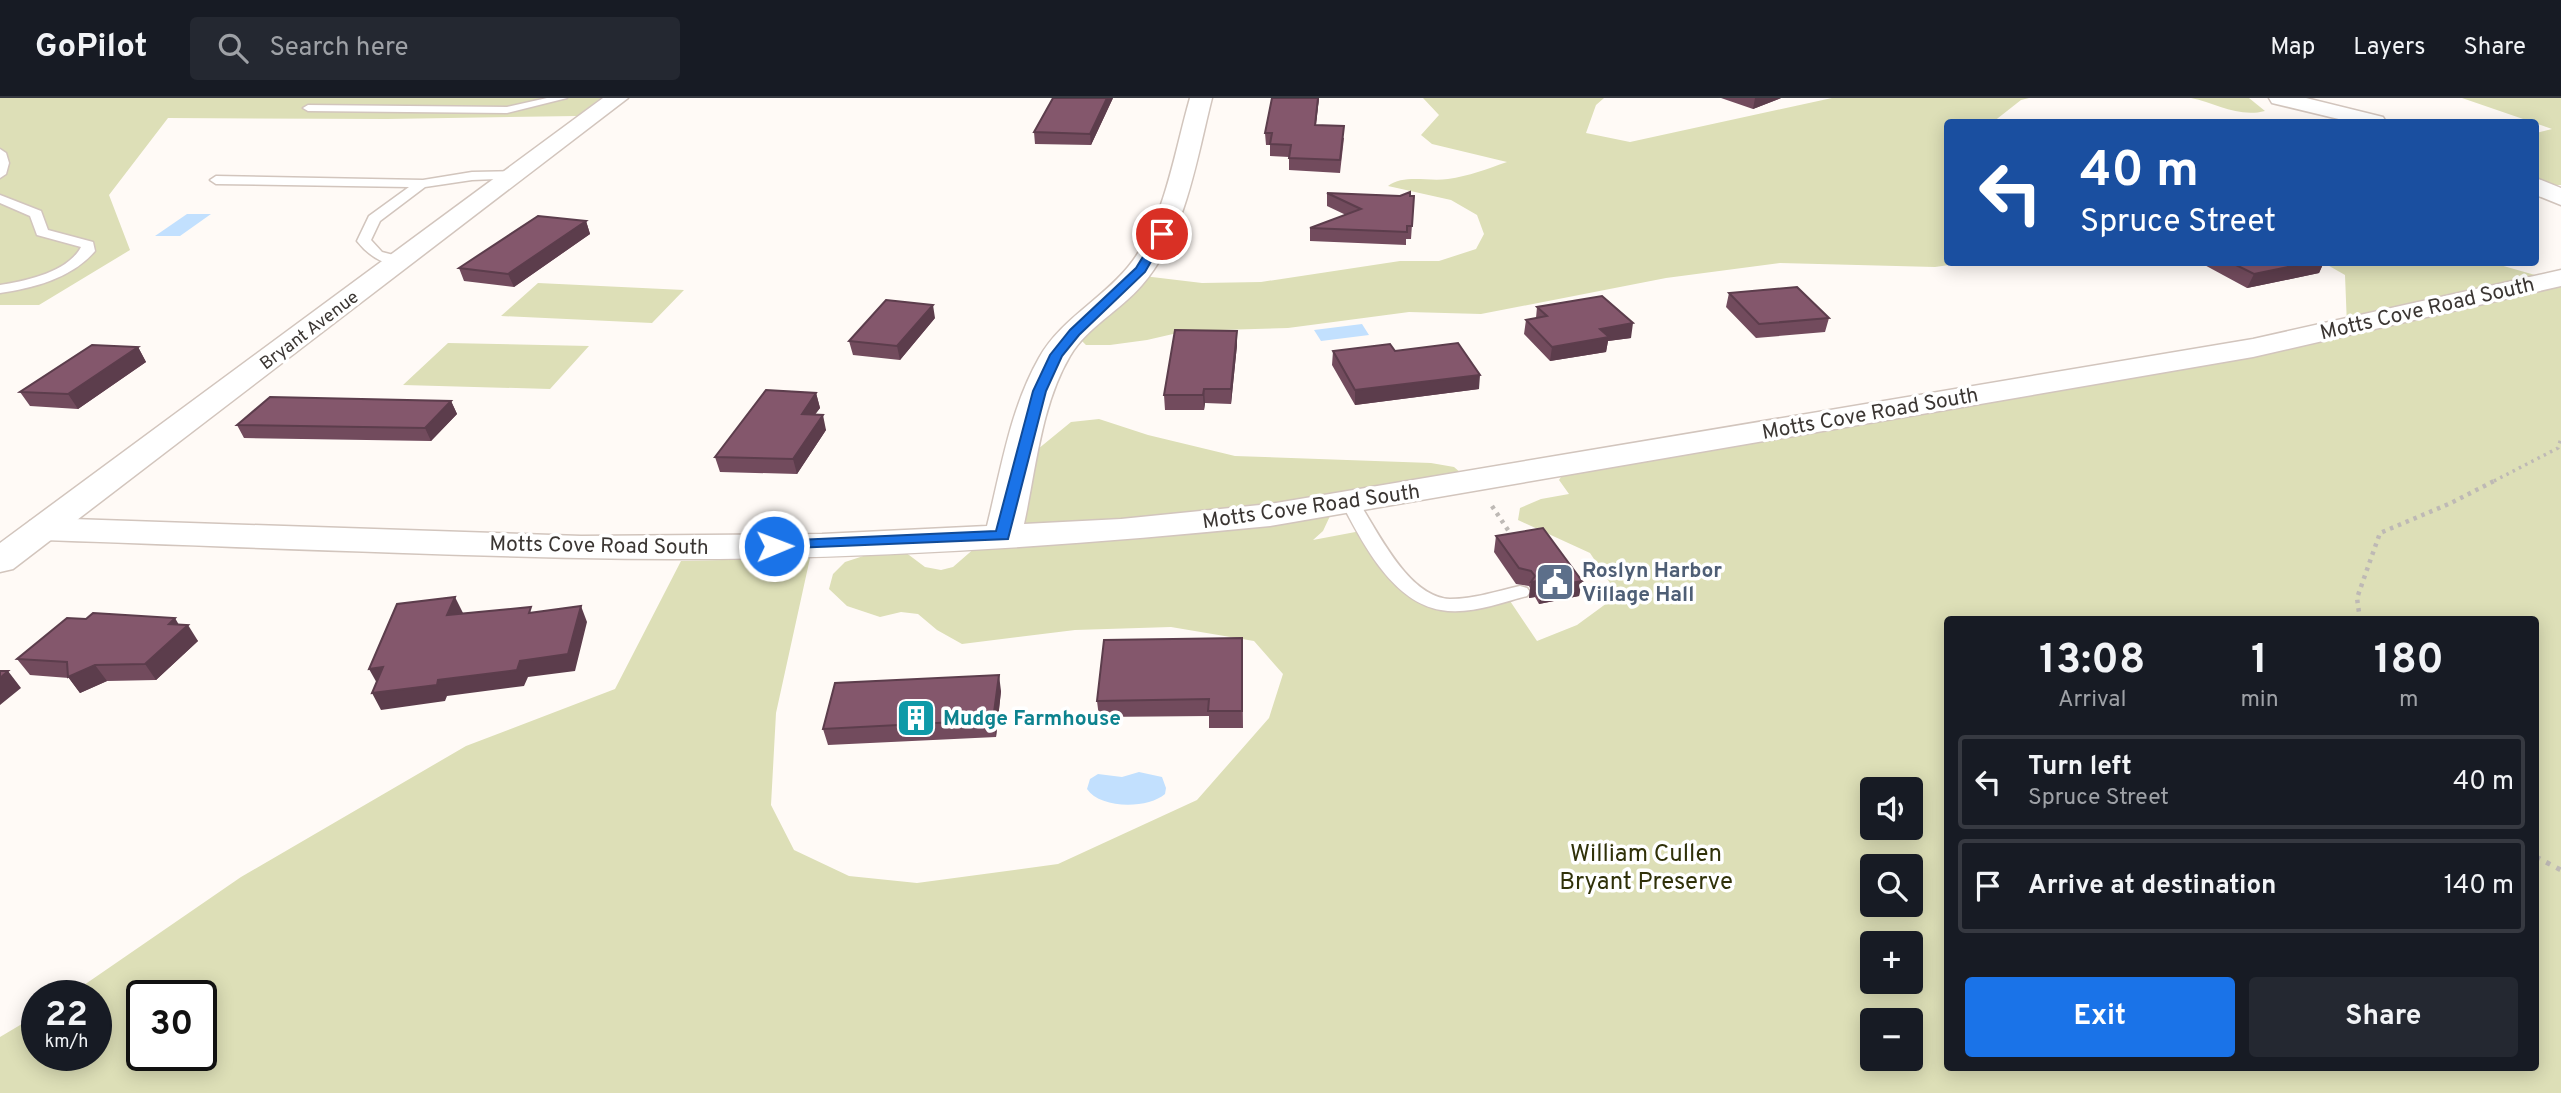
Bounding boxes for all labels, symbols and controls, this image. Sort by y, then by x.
search box [190,17,680,80]
text: GoPilot [35,27,148,69]
icon: search [214,29,252,67]
text: Search here [270,32,408,65]
text: Map [2270,33,2315,63]
text: Layers [2353,33,2425,63]
text: Share [2463,33,2526,63]
text: 40 m [2080,142,2199,204]
icon: left [1965,147,2056,238]
text: Spruce Street [2080,203,2276,243]
pin [1132,204,1192,264]
icon: arrive [1143,215,1181,253]
street label: Motts Cove Road South [2317,272,2537,347]
street label: Bryant Avenue [256,286,364,376]
street label: Motts Cove Road South [1760,382,1981,447]
street label: Motts Cove Road South [1201,479,1422,536]
position arrow [737,509,811,583]
street label: Motts Cove Road South [489,531,709,562]
place label: Roslyn Harbor Village Hall [1582,558,1722,609]
public building icon: Roslyn Harbor Village Hall [1534,561,1576,603]
text: 13:08 [2039,635,2145,688]
text: 1 [2251,635,2268,688]
text: 180 [2374,635,2444,688]
text: Arrival [2058,686,2126,715]
text: min [2240,686,2279,715]
text: m [2399,686,2419,715]
building icon: Mudge Farmhouse [895,697,937,739]
place label: Mudge Farmhouse [943,706,1121,733]
text: Turn left [2028,751,2132,784]
icon: left [1969,763,2007,801]
text: 40 m [2453,766,2514,799]
map controls [1860,777,1923,1071]
button: sound [1860,777,1923,840]
text: Spruce Street [2028,784,2169,813]
park label: William Cullen Bryant Preserve [1559,840,1733,898]
button: search [1860,854,1923,917]
icon: arrive [1969,867,2007,905]
text: Arrive at destination [2028,870,2276,903]
text: 140 m [2444,870,2514,903]
button: + [1860,931,1923,994]
button: Exit [1965,977,2235,1057]
button: Share [2249,977,2518,1057]
speed limit sign: 30 [126,980,217,1071]
text: 22 [45,994,88,1038]
button: − [1860,1008,1923,1071]
text: km/h [45,1031,88,1054]

